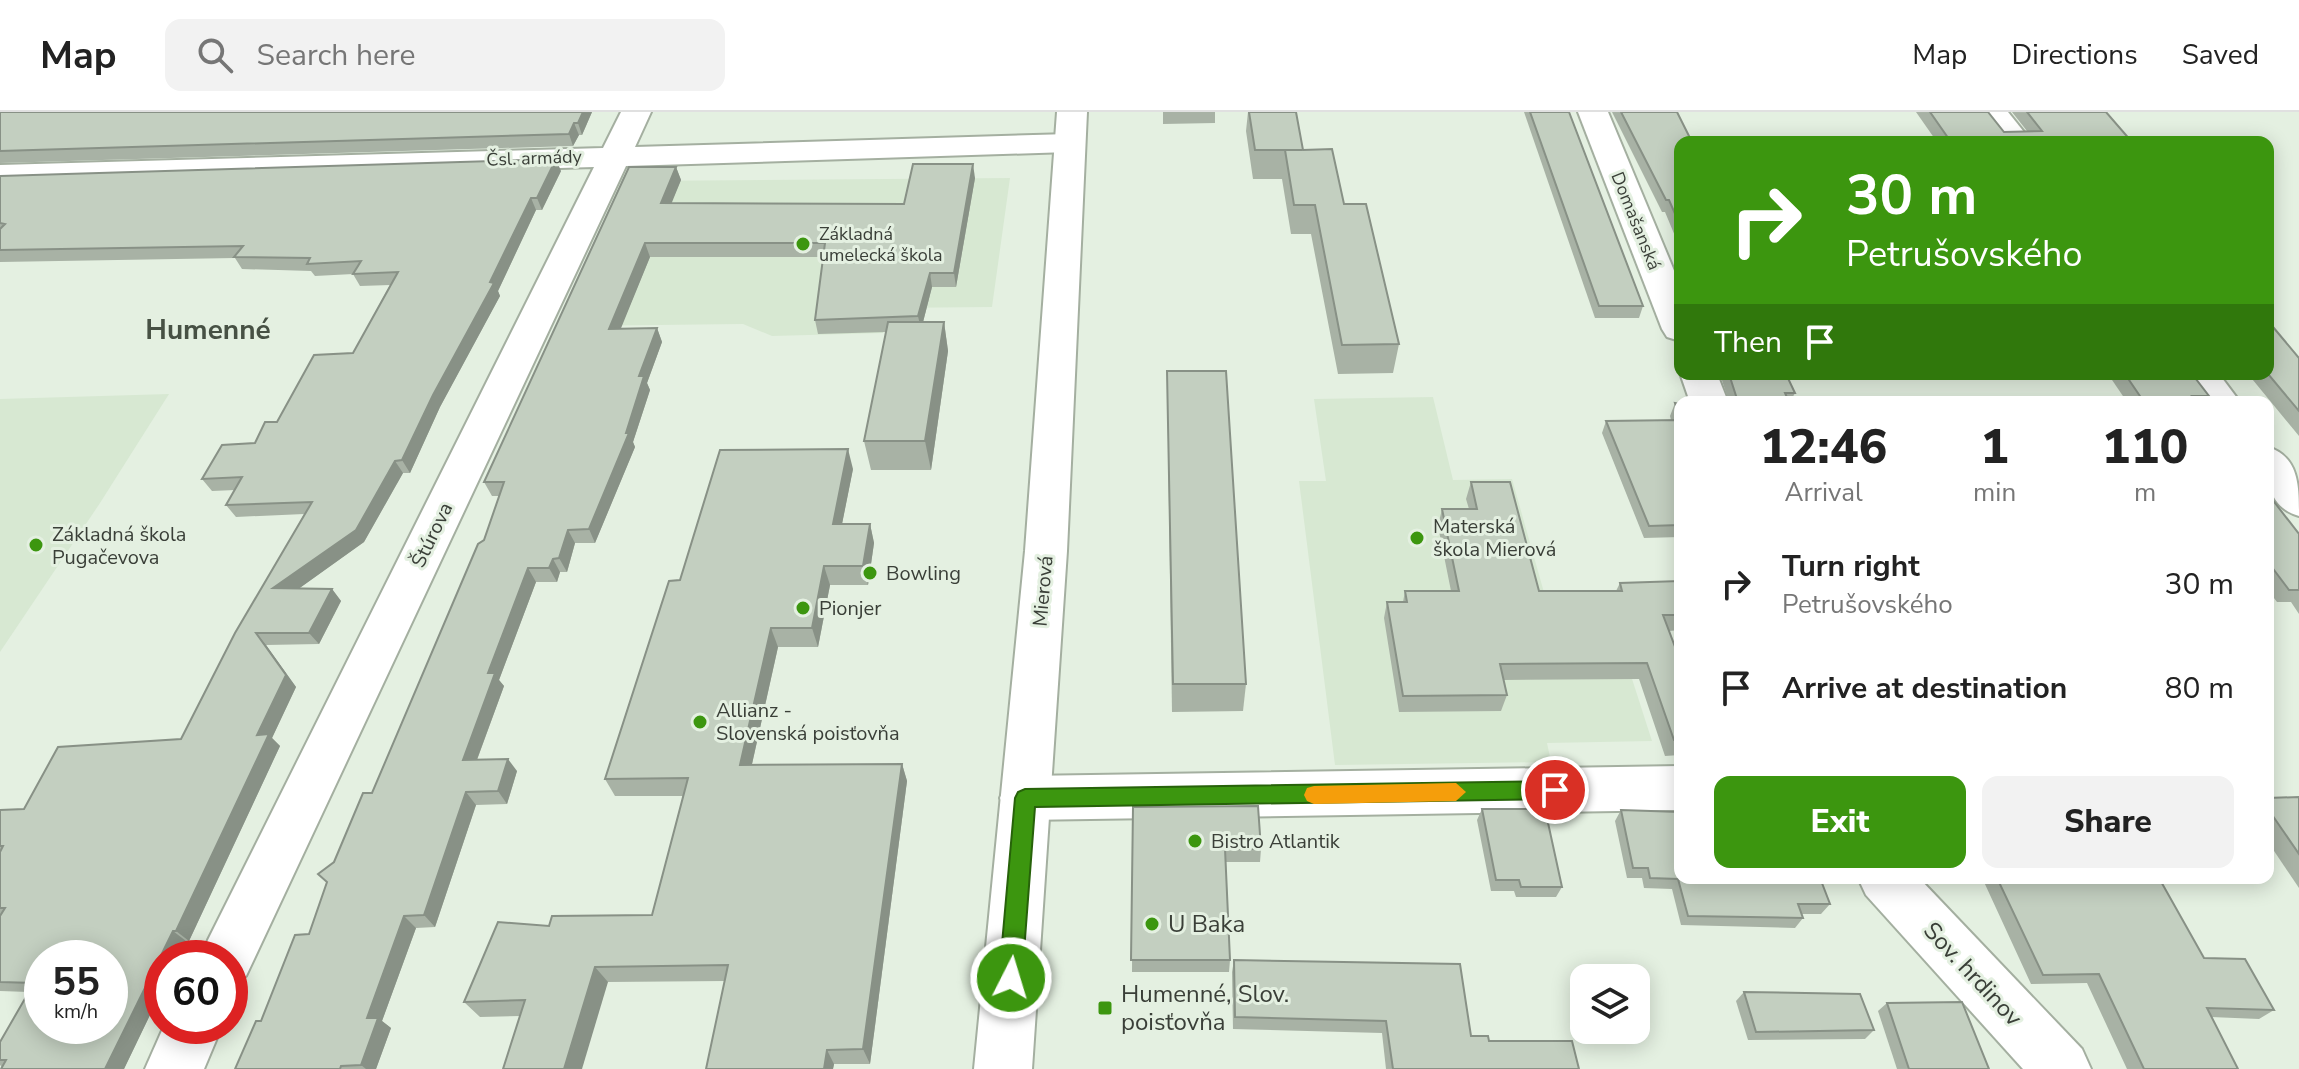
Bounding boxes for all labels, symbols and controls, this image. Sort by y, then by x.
search box [165,19,725,91]
text: Map [40,30,117,81]
icon: search [193,33,237,77]
text: Search here [257,35,416,76]
text: Map [1912,36,1967,74]
text: Directions [2011,36,2138,74]
text: Saved [2182,36,2259,74]
street label: Čsl. armády [486,144,583,172]
text: 30 m [1846,157,1977,234]
street label: Domašanská [1605,168,1667,274]
icon: right [1714,168,1818,272]
place label: Základná umelecká škola [819,222,943,267]
text: Petrušovského [1846,230,2083,279]
marker: Základná umelecká škola [794,235,812,253]
district label: Humenné [145,311,271,349]
icon: arrive [1798,320,1842,364]
text: Then [1714,322,1782,363]
text: 12:46 [1760,414,1887,480]
text: 1 [1980,414,2009,480]
text: 110 [2102,414,2188,480]
text: Arrival [1784,475,1863,510]
text: min [1973,475,2016,510]
text: m [2134,475,2156,510]
street label: Štúrova [405,498,459,572]
place label: Materská škola Mierová [1433,513,1556,563]
place label: Základná škola Pugačevova [52,521,186,571]
marker: Materská škola Mierová [1408,529,1426,547]
marker: Základná škola Pugačevova [27,536,45,554]
text: Turn right [1782,546,1920,587]
street label: Mierová [1026,554,1060,628]
place label: Bowling [886,560,961,587]
icon: right [1714,562,1758,606]
marker: Bowling [861,564,879,582]
text: 30 m [2165,564,2234,605]
text: Petrušovského [1782,587,1953,622]
place label: Pionjer [819,595,881,622]
marker: Pionjer [794,599,812,617]
icon: arrive [1714,666,1758,710]
text: Arrive at destination [1782,668,2067,709]
text: 80 m [2165,668,2234,709]
place label: Allianz - Slovenská poisťovňa [716,697,900,747]
marker: Allianz - Slovenská poisťovňa [691,713,709,731]
pin [1521,756,1589,824]
icon: arrive [1533,768,1577,812]
button: Exit [1714,776,1966,868]
button: Share [1982,776,2234,868]
place label: Bistro Atlantik [1211,828,1341,855]
marker: Bistro Atlantik [1186,832,1204,850]
place label: U Baka [1168,908,1245,940]
marker: U Baka [1143,915,1161,933]
street label: Sov. hrdinov [1916,915,2030,1033]
position arrow [969,936,1053,1020]
speed limit sign: 60 [144,940,248,1044]
text: 55 [52,955,100,1009]
map controls [1570,964,1650,1044]
button: layers [1570,964,1650,1044]
place label: Humenné, Slov. poisťovňa [1121,978,1289,1038]
text: km/h [54,998,98,1025]
marker: Humenné, Slov. poisťovňa [1096,999,1114,1017]

